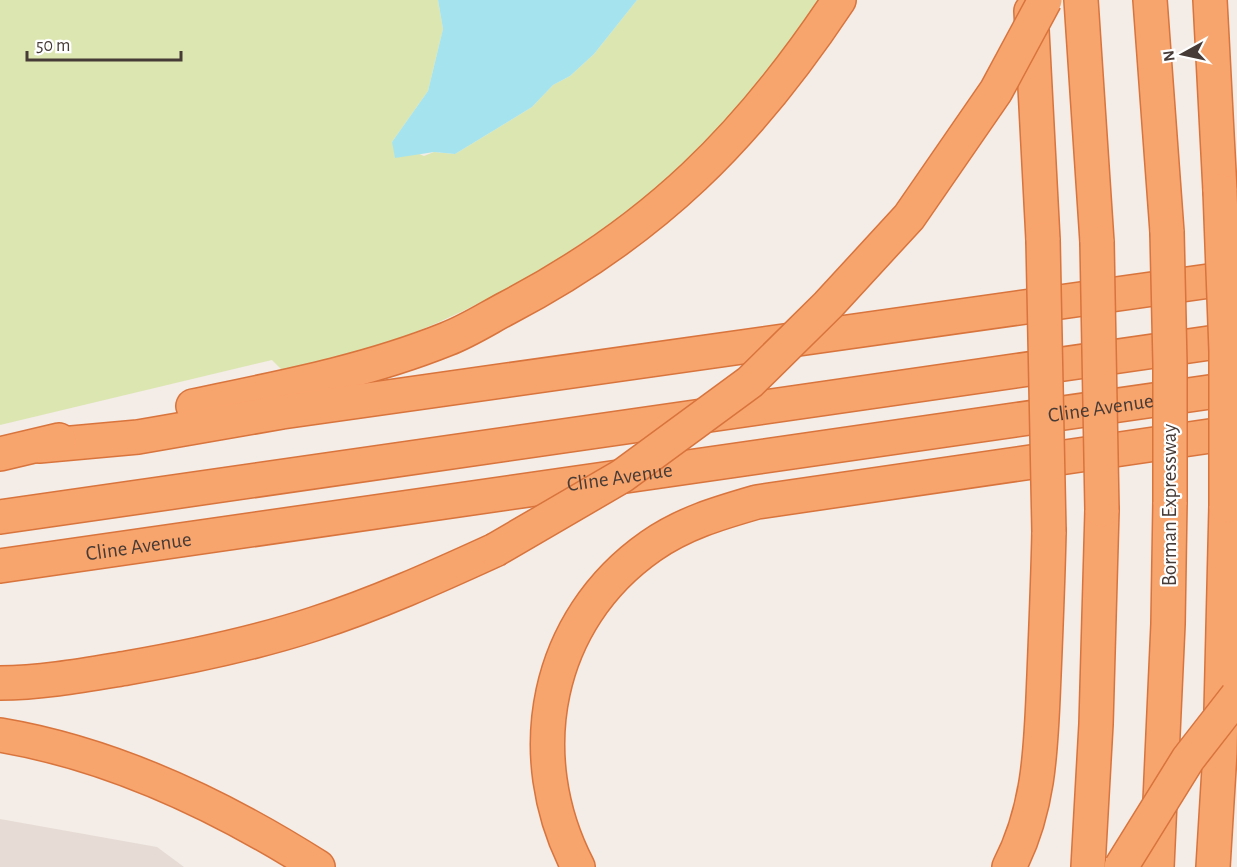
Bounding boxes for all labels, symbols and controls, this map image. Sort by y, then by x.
scale bar [27,24,182,62]
north arrow [1153,24,1213,84]
text: 50 m [36,37,70,55]
text: N [1160,49,1178,63]
street label: Cline Avenue [1046,390,1155,426]
street label: Borman Expressway [1159,424,1180,586]
street label: Cline Avenue [565,459,674,495]
street label: Cline Avenue [84,528,193,564]

